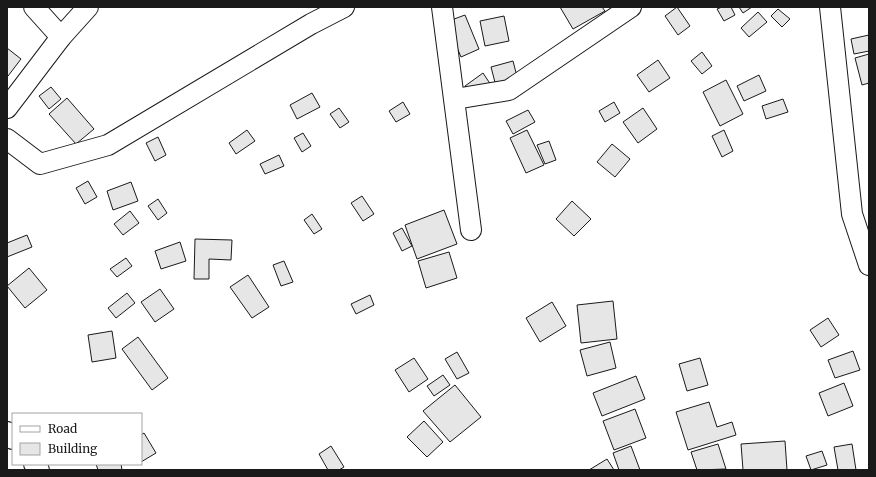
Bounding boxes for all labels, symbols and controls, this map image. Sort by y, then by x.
legend [12,413,142,465]
text: Road [48,421,77,436]
text: Building [48,441,98,456]

